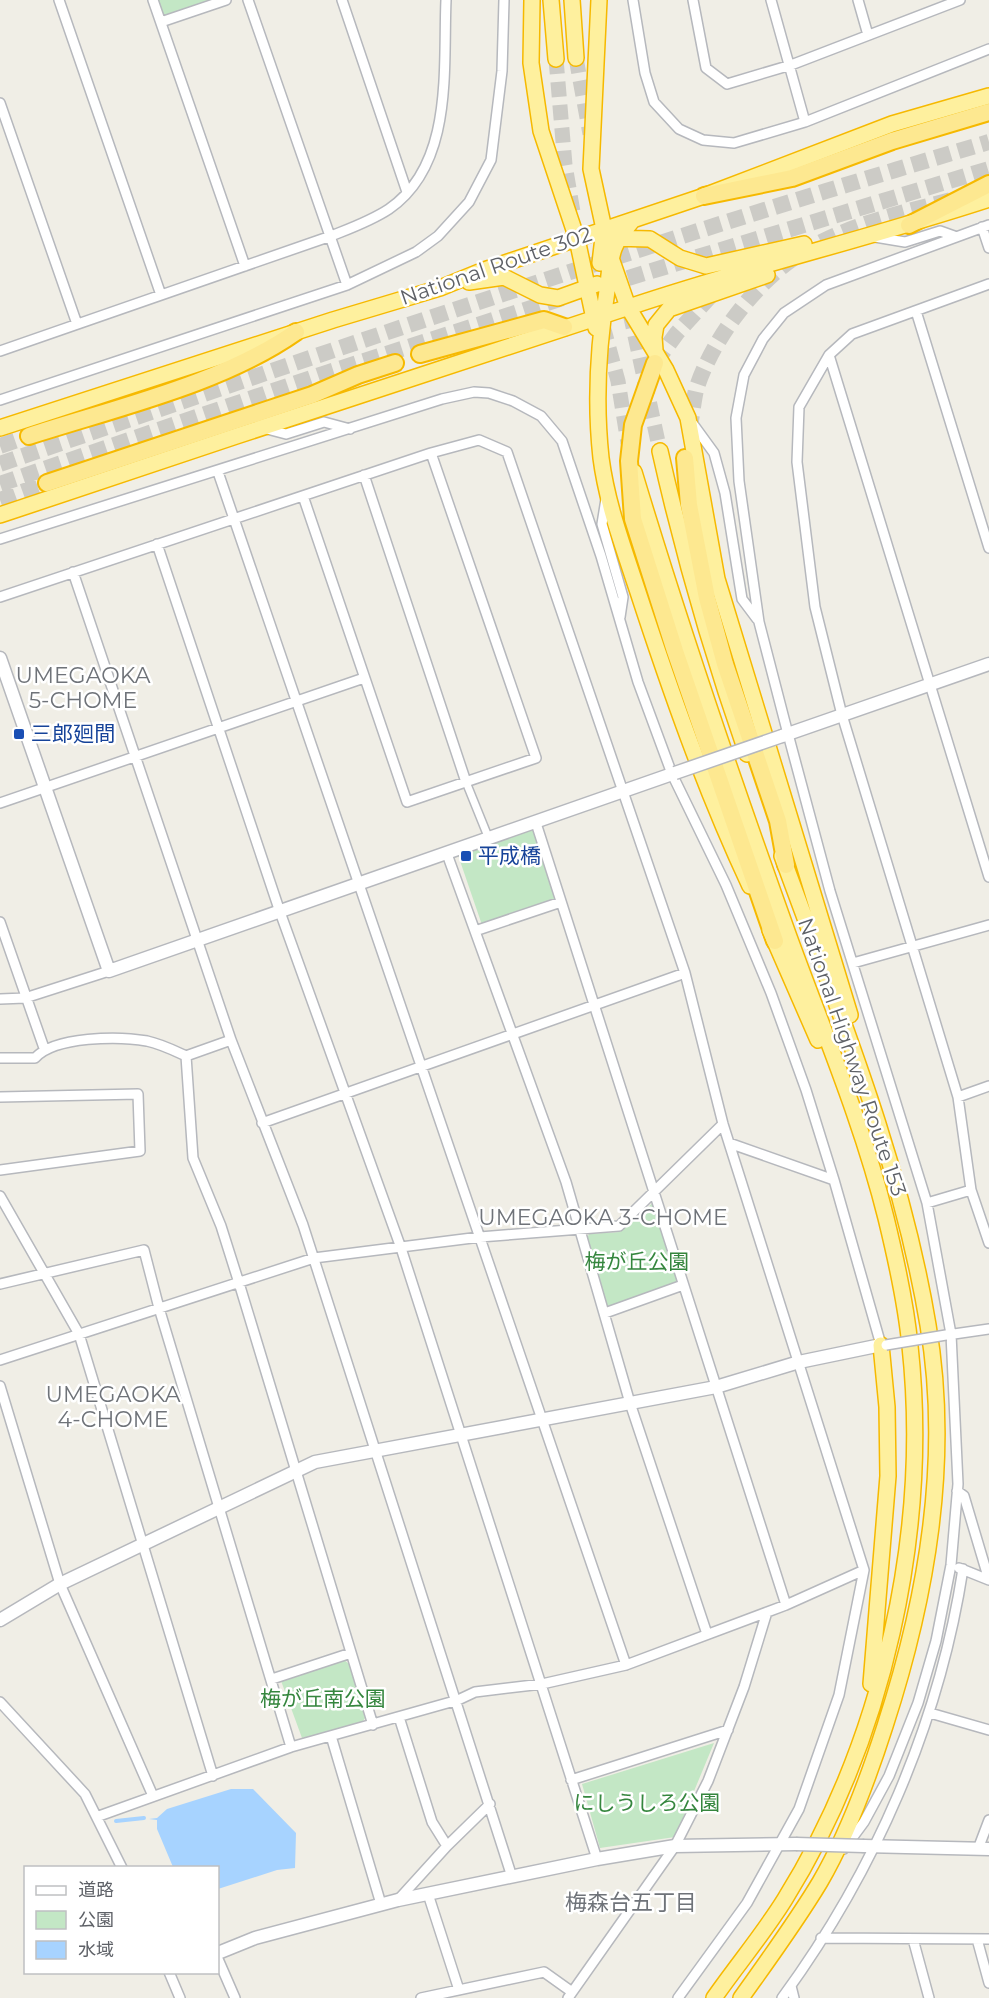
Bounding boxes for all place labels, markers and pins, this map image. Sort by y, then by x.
place label: 三郎廻間 [31,721,115,746]
marker: 三郎廻間 [12,727,26,741]
place label: 平成橋 [478,843,541,868]
marker: 平成橋 [459,849,473,863]

